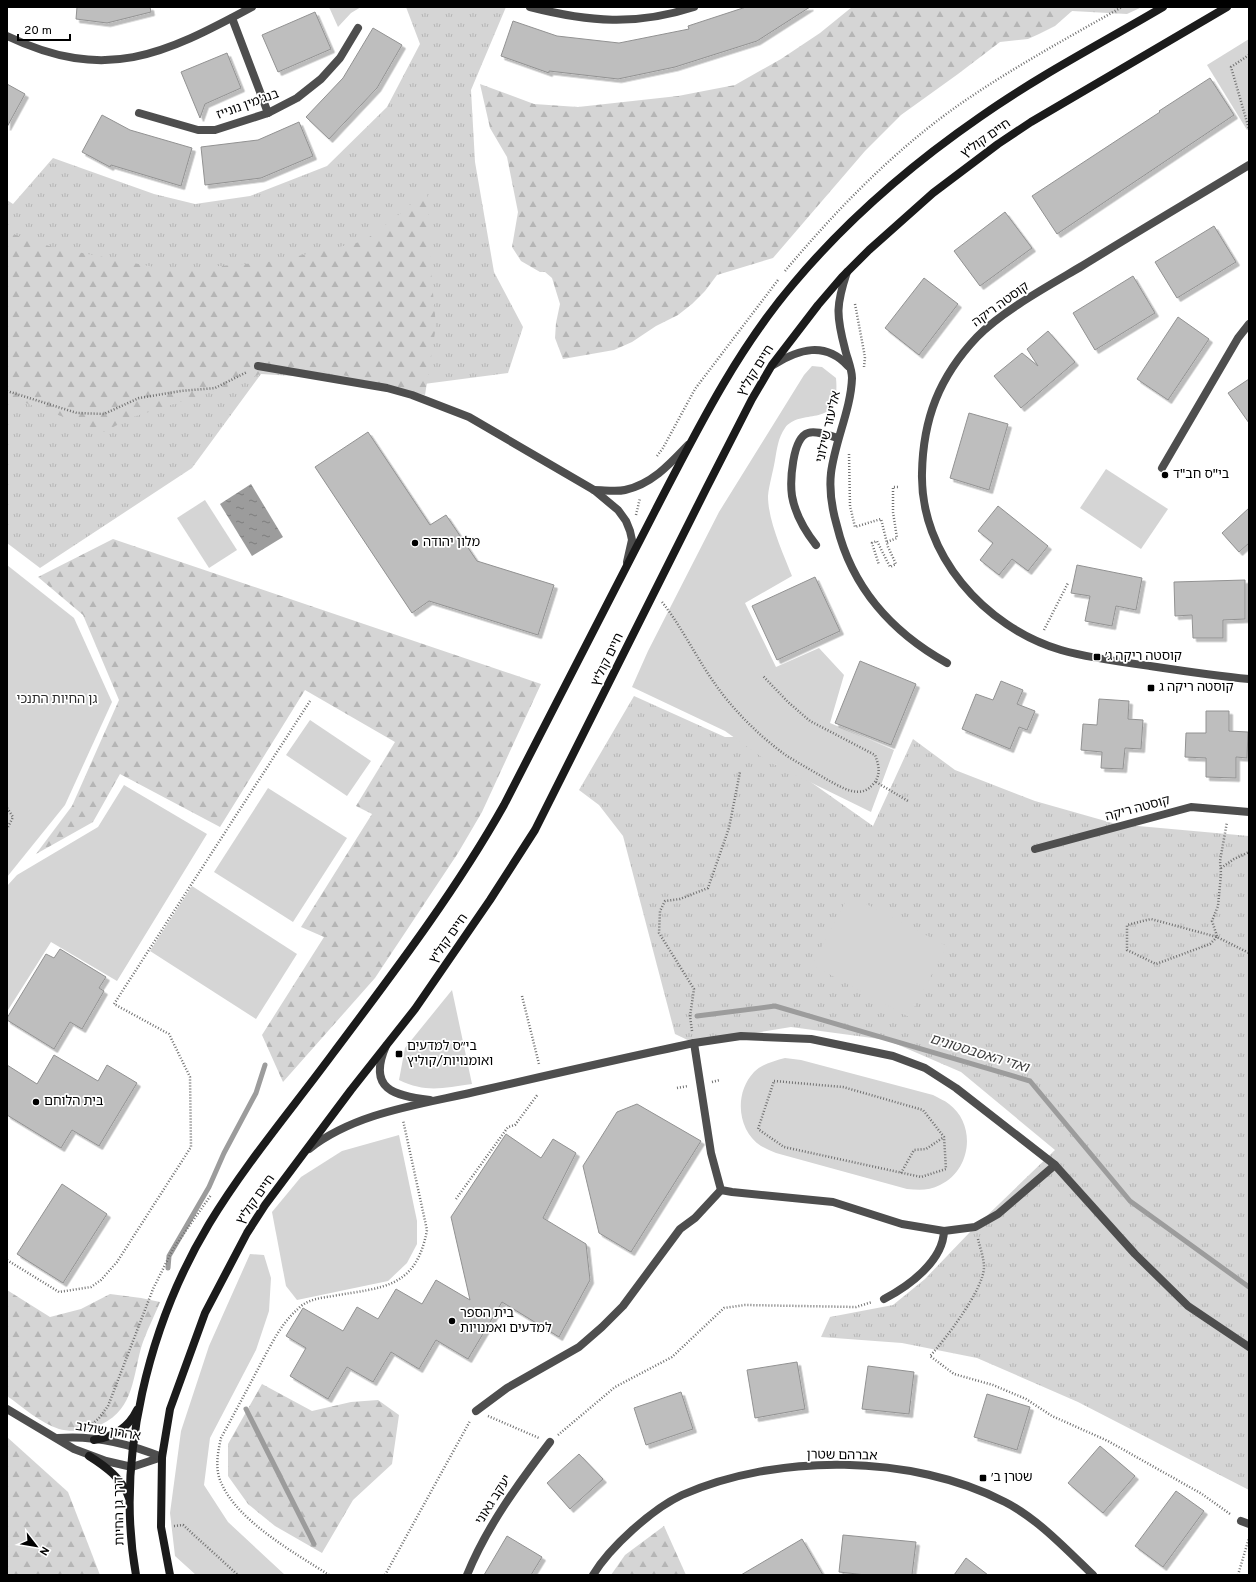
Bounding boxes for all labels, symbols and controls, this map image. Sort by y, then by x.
scale bar [18,16,70,42]
text: 20 m [24,23,52,39]
street label: בנג'מין נונייז [215,86,281,124]
street label: חיים קוליץ [958,116,1014,162]
street label: קוסטה ריקה [969,279,1033,331]
street label: חיים קוליץ [734,342,778,400]
street label: אליעזר שילוני [813,390,845,464]
place label: בי"ס חב"ד [1173,467,1229,483]
marker: בי"ס חב"ד [1160,470,1170,480]
place label: מלון יהודה [423,535,481,551]
marker: מלון יהודה [410,538,420,548]
street label: חיים קוליץ [588,631,628,689]
place label: קוסטה ריקה ג׳ [1105,649,1182,665]
marker: קוסטה ריקה ג׳ [1092,652,1102,662]
place label: קוסטה ריקה ג [1159,680,1234,696]
marker: קוסטה ריקה ג [1146,683,1156,693]
park label: גן החיות התנכי [17,692,98,708]
street label: קוסטה ריקה [1104,793,1172,825]
street label: חיים קוליץ [426,911,472,967]
water label: ואדי האסבסטונים [927,1031,1032,1078]
place label: בי״ס למדעים ואומנויות/קוליץ [407,1039,493,1070]
marker: בי״ס למדעים ואומנויות/קוליץ [394,1049,404,1059]
place label: בית הלוחם [44,1094,103,1110]
marker: בית הלוחם [31,1097,41,1107]
street label: חיים קוליץ [233,1172,279,1228]
place label: בית הספר למדעים ואמנויות [460,1306,552,1337]
marker: בית הספר למדעים ואמנויות [447,1316,457,1326]
street label: אהרון שולוב [74,1419,142,1445]
street label: אברהם שטרן [806,1447,878,1465]
place label: שטרן ב׳ [991,1470,1033,1486]
street label: יעקב גאוני [472,1472,516,1528]
marker: שטרן ב׳ [978,1473,988,1483]
street label: דרך גן החיות [111,1476,129,1546]
north arrow [16,1526,56,1566]
text: N [36,1544,52,1558]

